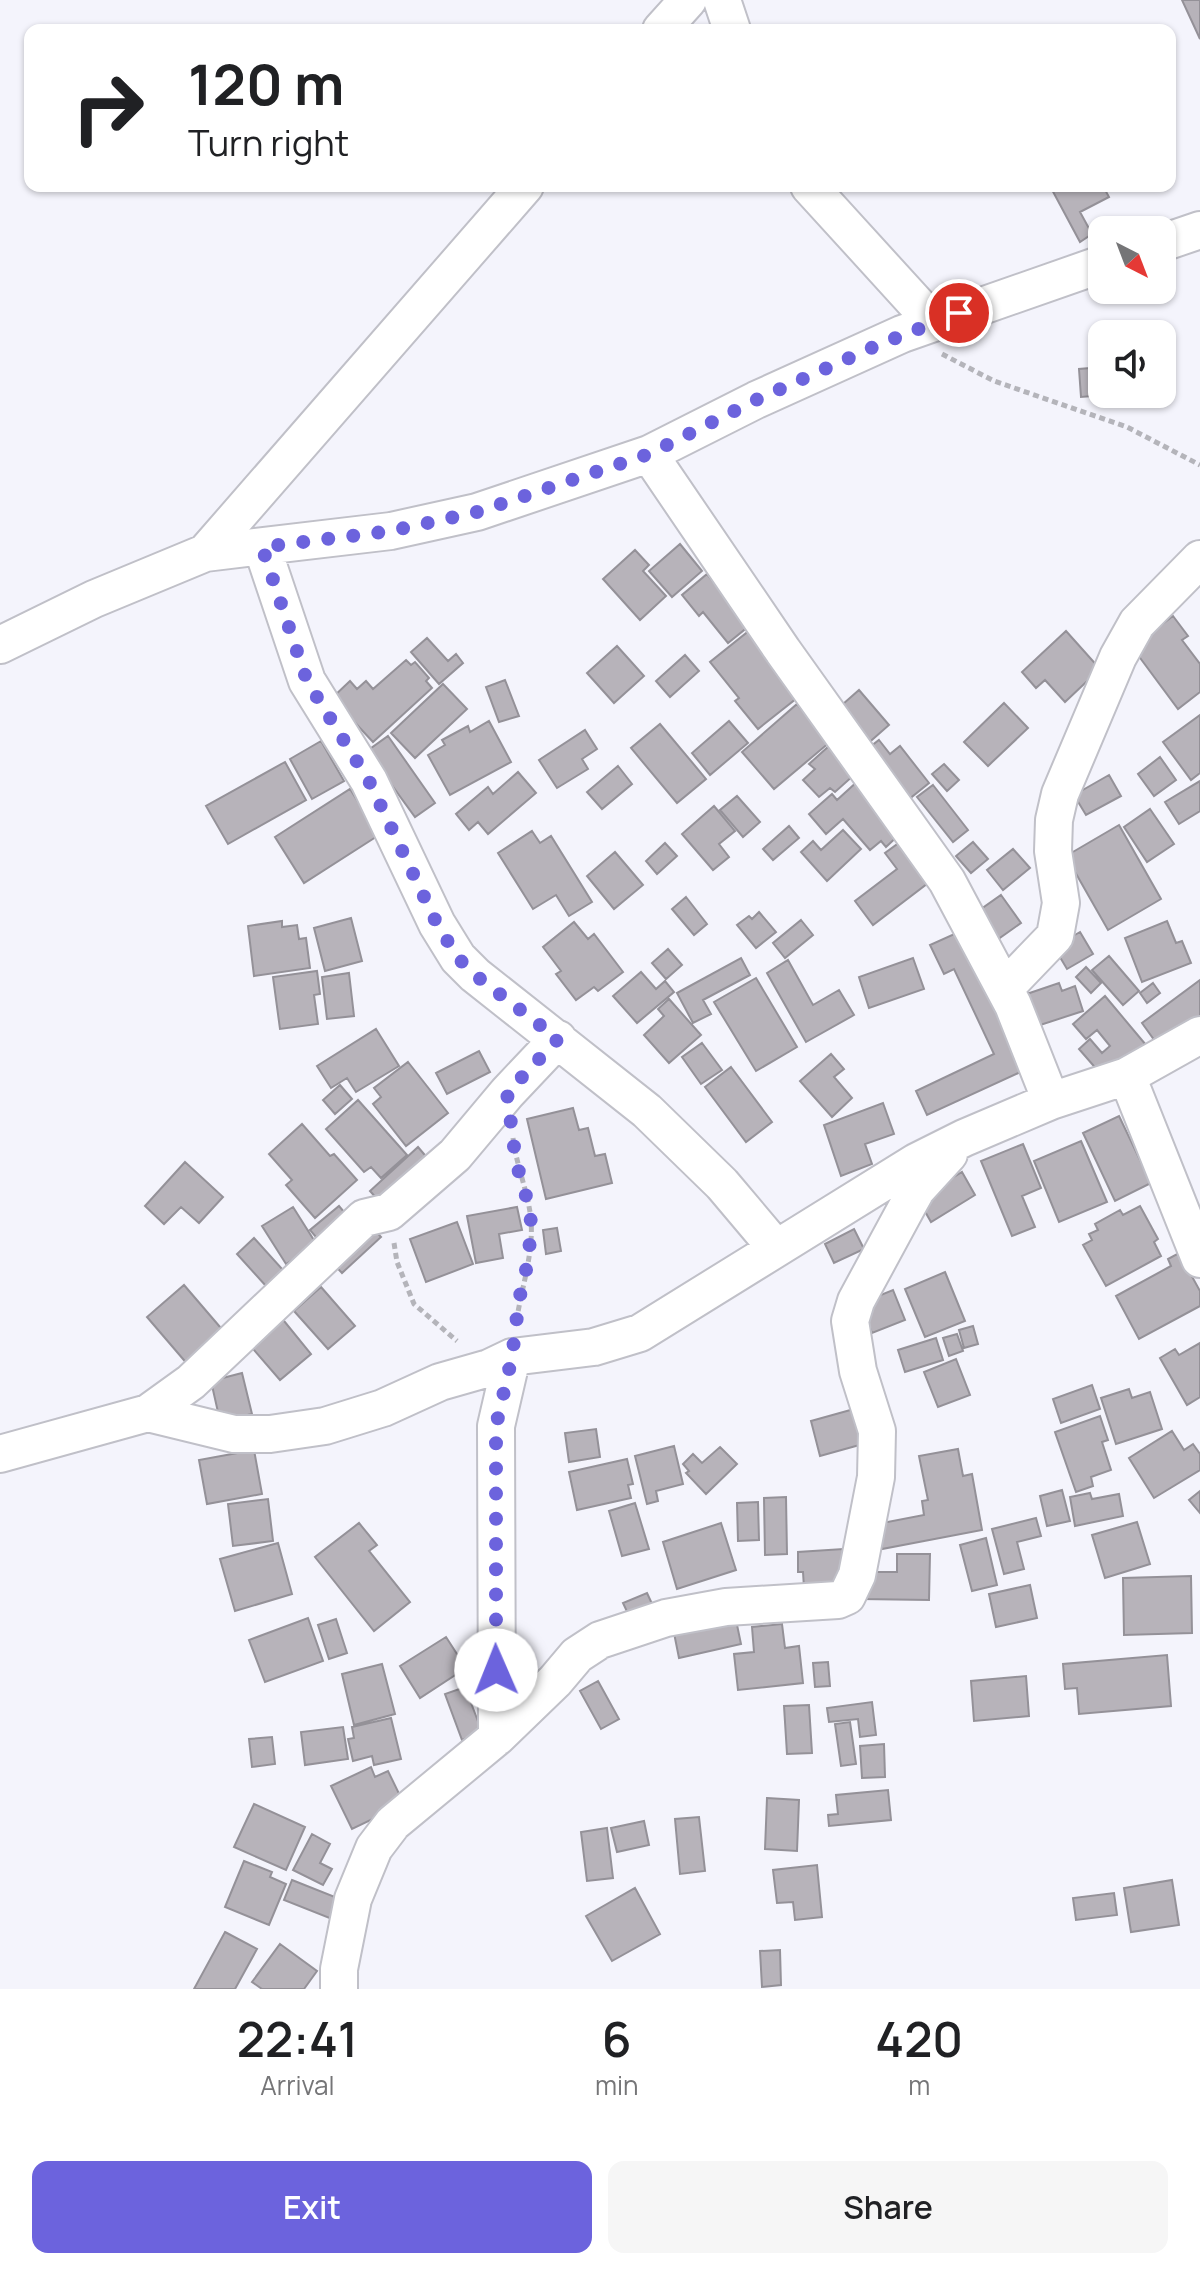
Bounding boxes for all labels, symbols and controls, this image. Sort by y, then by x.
text: 120 m [188,45,344,122]
icon: right [56,56,160,160]
text: Turn right [188,118,349,167]
north arrow [1088,216,1176,304]
map controls [1088,216,1176,408]
pin [925,279,993,347]
icon: arrive [937,291,981,335]
button: sound [1088,320,1176,408]
position arrow [454,1628,538,1712]
text: 22:41 [237,2006,358,2071]
text: 6 [602,2006,632,2071]
text: 420 [875,2006,963,2071]
text: Arrival [260,2067,335,2103]
text: min [595,2067,638,2103]
text: m [908,2067,930,2103]
button: Exit [32,2161,592,2253]
button: Share [608,2161,1168,2253]

